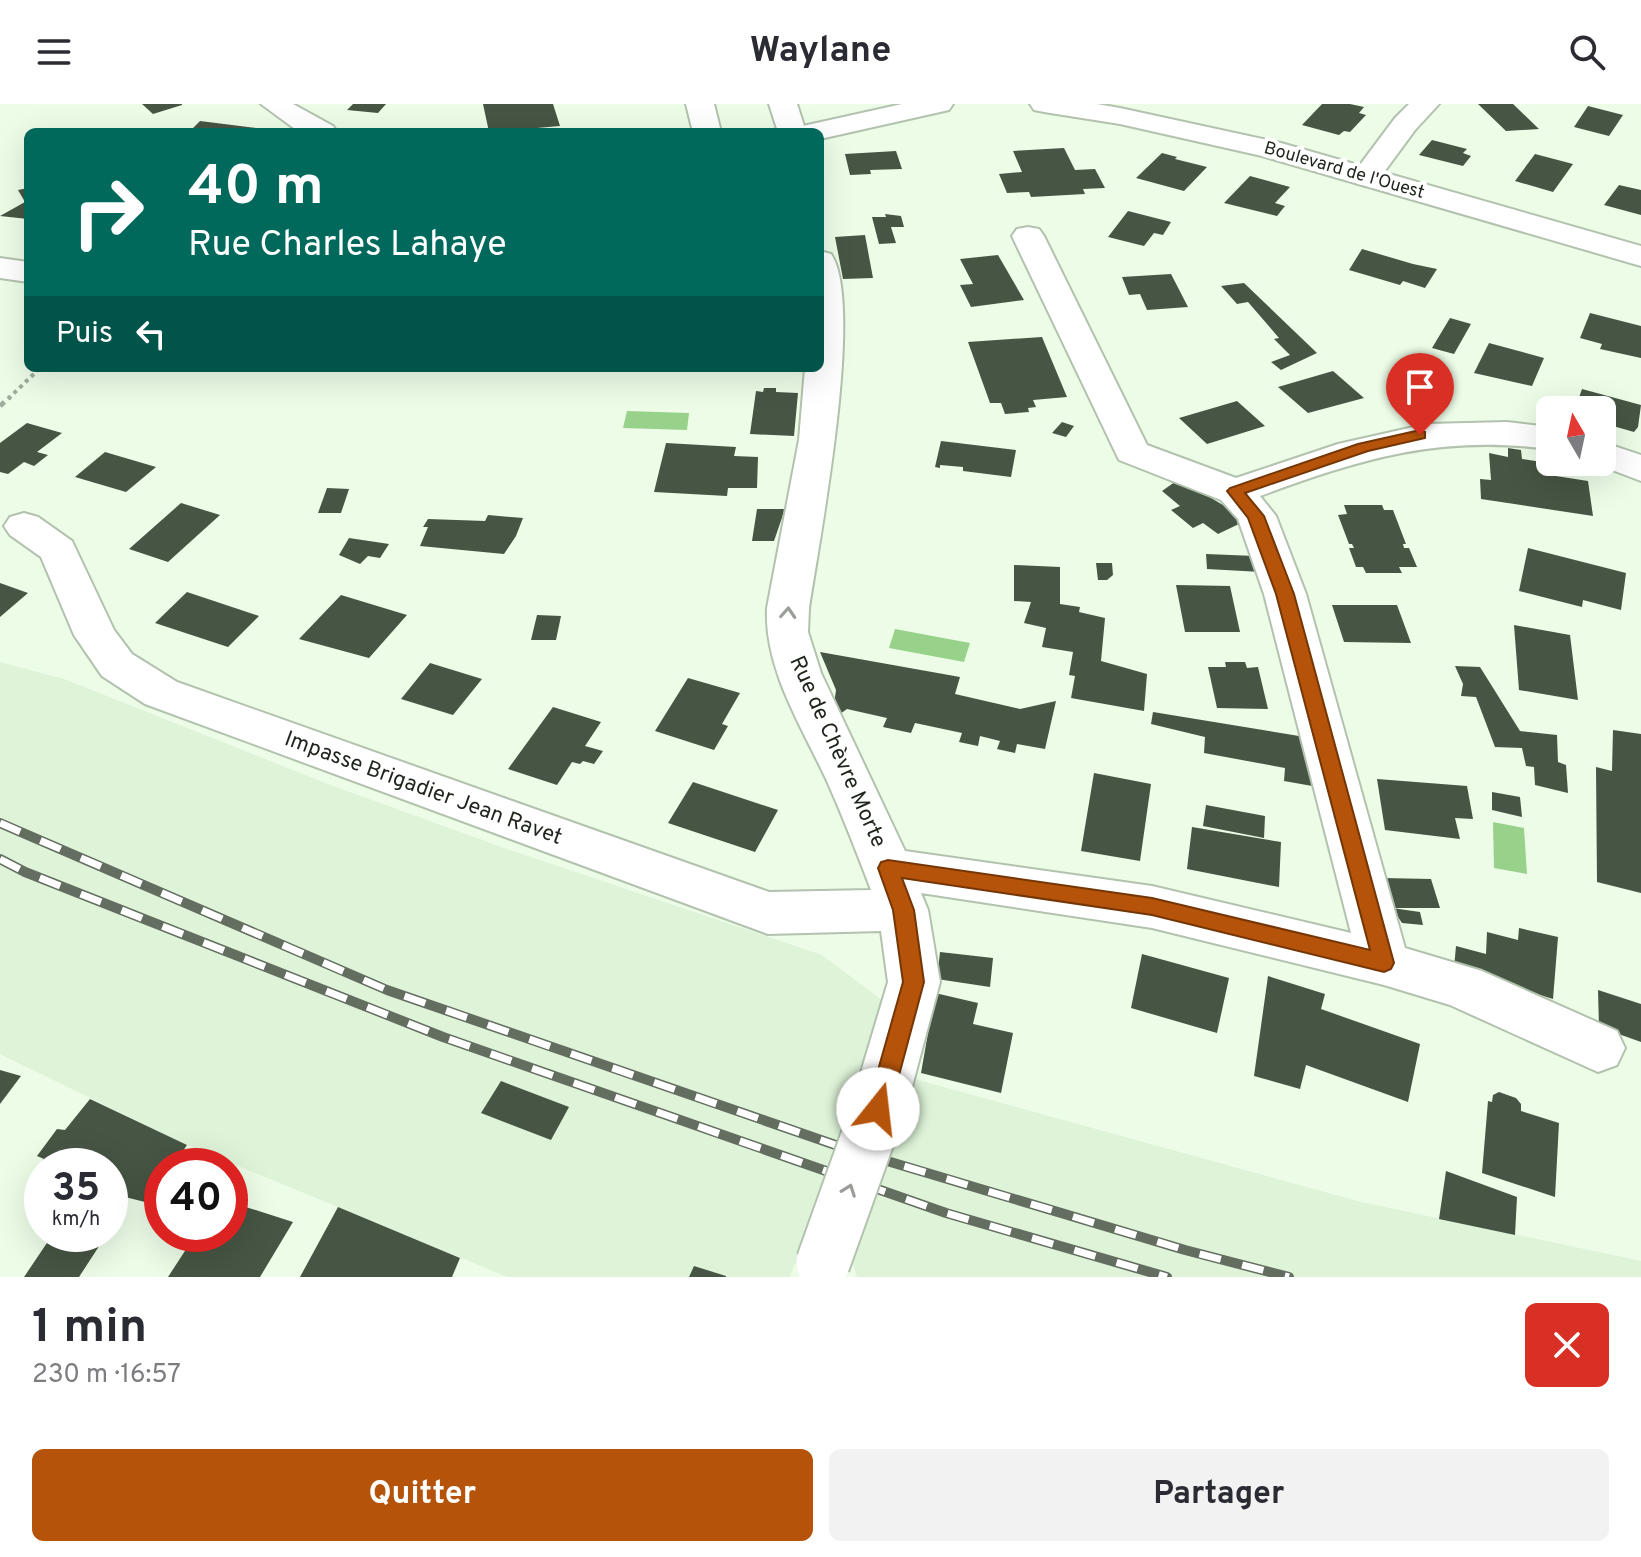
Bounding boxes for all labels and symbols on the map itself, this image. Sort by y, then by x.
street label: Boulevard de l'Ouest [1261,137,1427,205]
pin [1386,353,1454,435]
north arrow [1536,396,1616,476]
one-way arrow [779,606,796,619]
street label: Rue de Chèvre Morte [783,652,891,852]
street label: Impasse Brigadier Jean Ravet [280,726,566,852]
position arrow [836,1067,920,1151]
speed limit sign: 40 [144,1148,248,1252]
one-way arrow [840,1184,856,1198]

